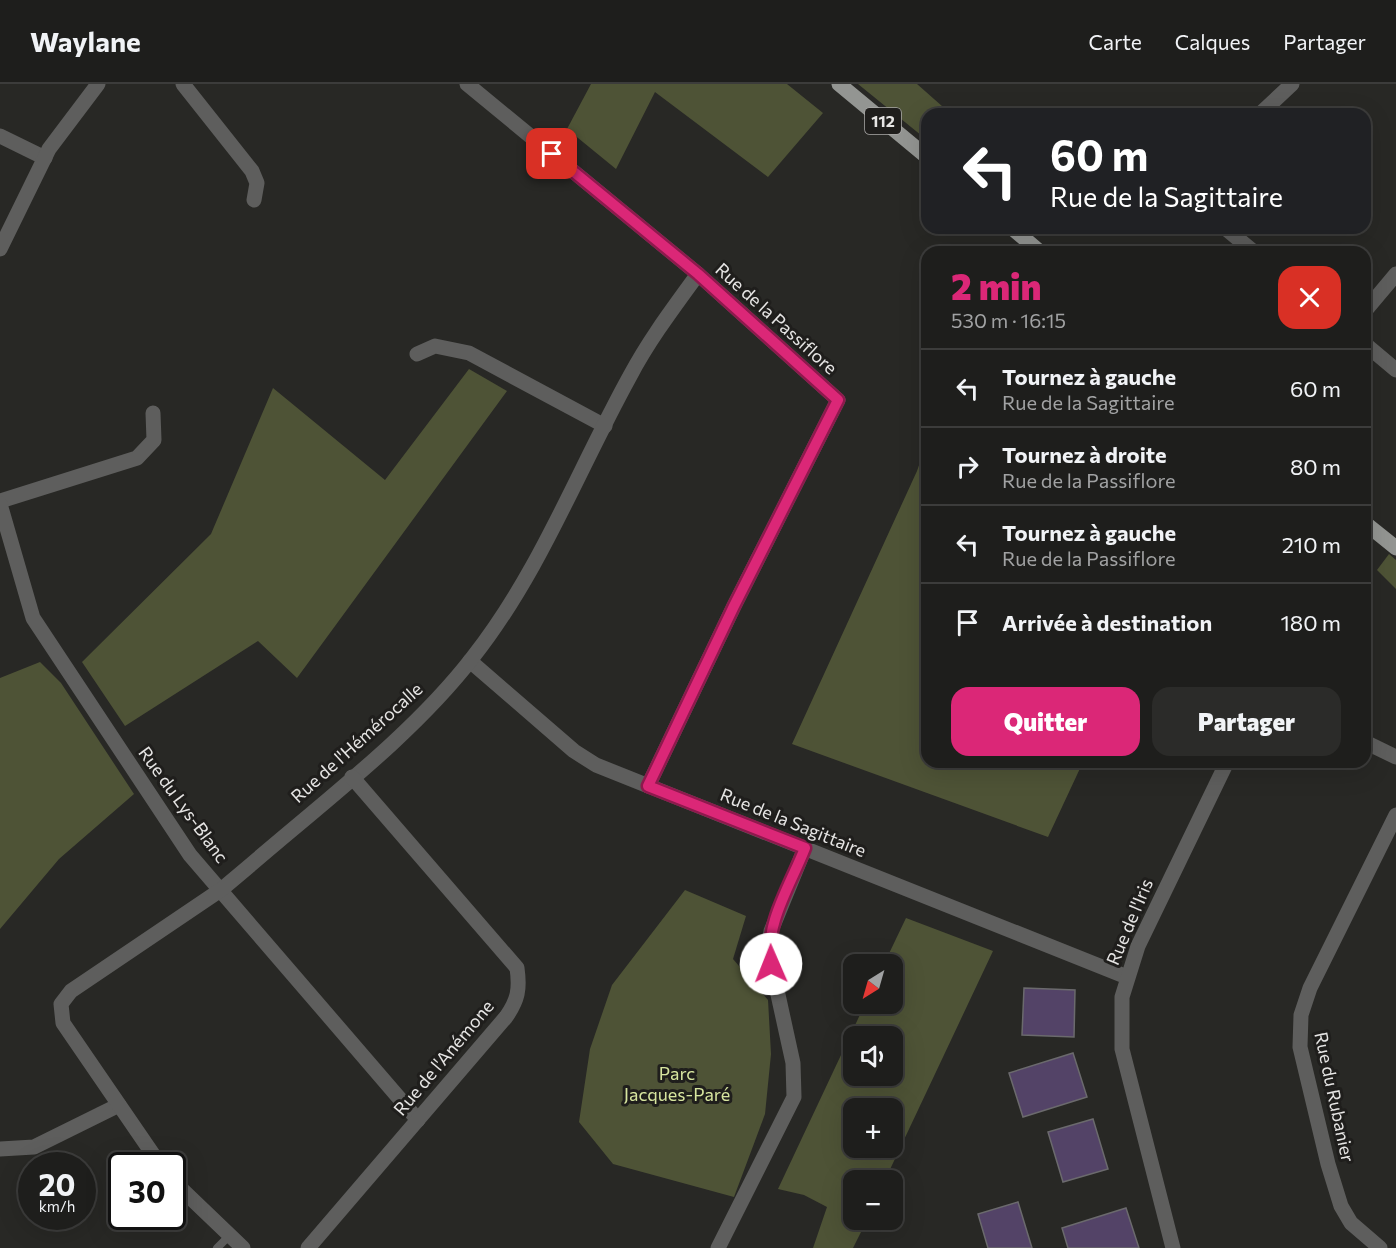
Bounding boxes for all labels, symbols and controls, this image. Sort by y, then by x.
text: Waylane [30,24,141,58]
text: Carte [1089,29,1142,54]
text: Calques [1175,29,1250,54]
text: Partager [1283,29,1366,54]
road number: 112 [865,108,901,134]
pin [526,128,577,179]
text: 60 m [1050,128,1149,180]
icon: left [951,132,1029,210]
icon: arrive [535,137,568,170]
text: Rue de la Sagittaire [1050,180,1283,213]
street label: Rue de la Passiflore [711,258,842,379]
text: 2 min [951,263,1041,307]
button: close [1278,266,1341,329]
text: 530 m · 16:15 [951,308,1066,332]
text: Tournez à gauche [1002,363,1176,390]
icon: left [951,372,984,405]
text: 60 m [1290,375,1341,402]
text: Rue de la Sagittaire [1002,390,1175,414]
text: Tournez à droite [1002,441,1167,468]
icon: right [951,450,984,483]
text: 80 m [1290,453,1341,480]
text: Rue de la Passiflore [1002,468,1176,492]
text: Tournez à gauche [1002,519,1176,546]
icon: left [951,528,984,561]
text: 210 m [1282,531,1341,558]
text: Rue de la Passiflore [1002,546,1176,570]
icon: arrive [951,606,984,639]
text: Arrivée à destination [1002,609,1212,636]
text: 180 m [1280,609,1341,636]
street label: Rue de l'Hémérocalle [286,677,427,807]
button: Quitter [951,687,1140,756]
button: Partager [1152,687,1341,756]
street label: Rue du Lys-Blanc [134,742,233,867]
street label: Rue de la Sagittaire [717,783,869,861]
street label: Rue de l'Iris [1101,875,1157,968]
position arrow [739,932,803,996]
north arrow [843,954,903,1014]
map controls [843,954,903,1230]
street label: Rue de l'Anémone [389,995,498,1120]
button: sound [843,1026,903,1086]
street label: Rue du Rubanier [1310,1030,1360,1164]
park label: Parc Jacques-Paré [624,1062,730,1105]
button: + [843,1098,903,1158]
speed limit sign: 30 [108,1152,186,1230]
text: 20 [39,1165,75,1202]
button: − [843,1170,903,1230]
text: km/h [39,1197,75,1215]

